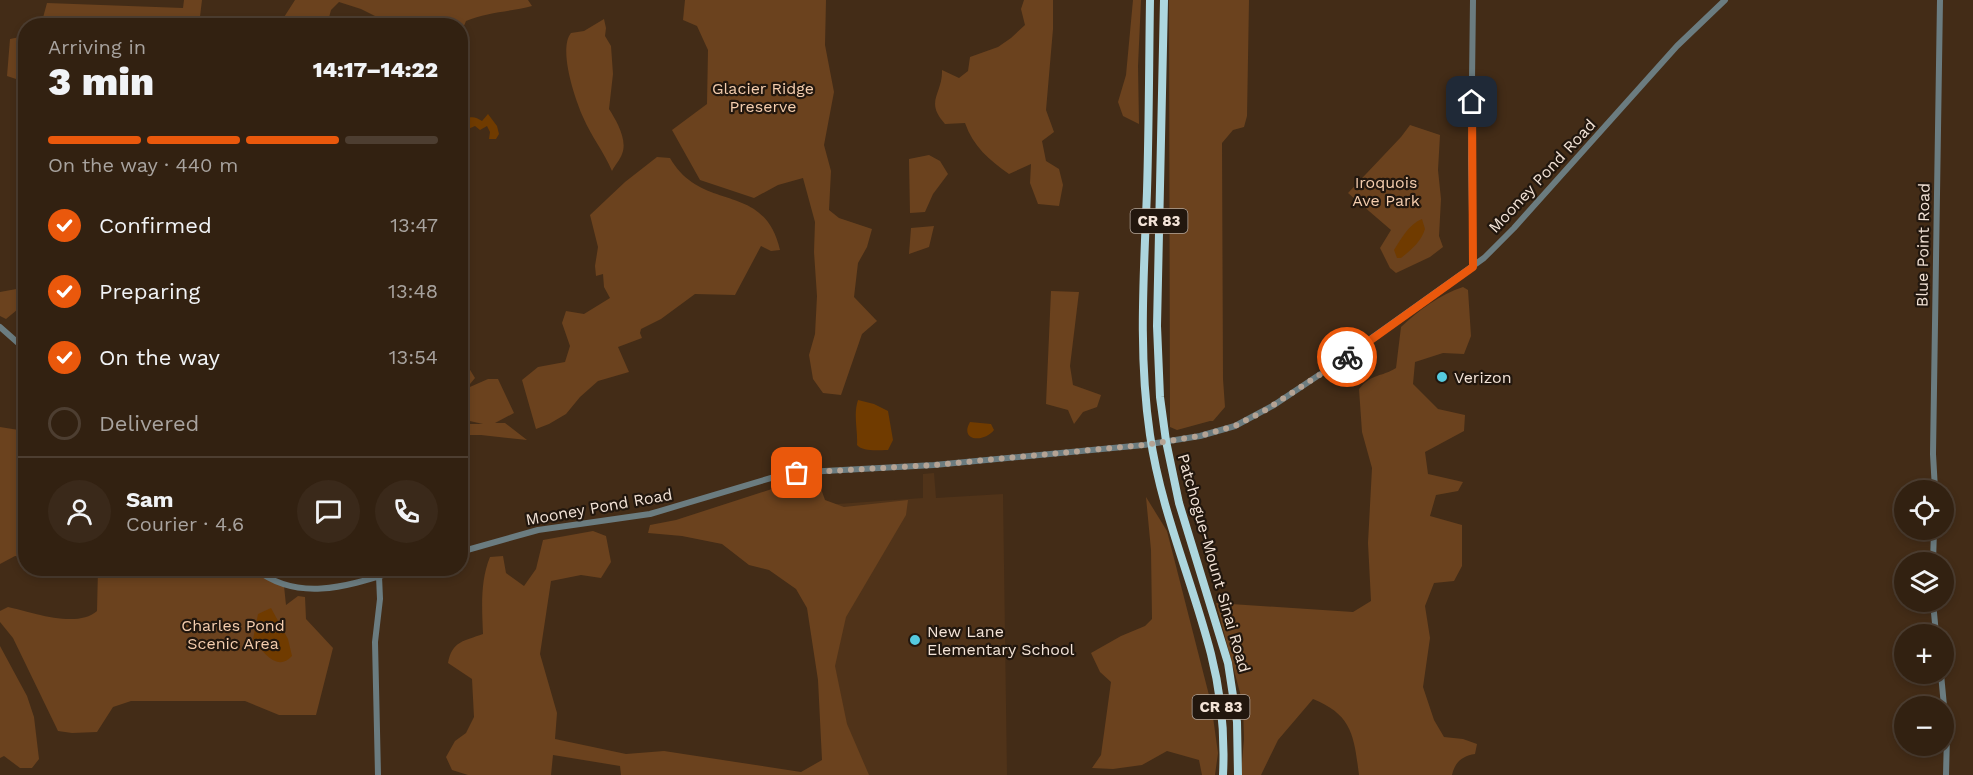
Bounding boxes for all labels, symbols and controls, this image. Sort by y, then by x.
text: Arriving in [48,35,146,59]
text: 14:17–14:22 [313,57,438,82]
text: 3 min [48,59,154,104]
pin [1446,76,1497,127]
park label: Glacier Ridge Preserve [712,79,814,116]
icon: home [1455,85,1488,118]
street label: Mooney Pond Road [1484,115,1600,237]
text: On the way · 440 m [48,153,238,177]
park label: Iroquois Ave Park [1352,173,1420,210]
street label: Blue Point Road [1912,183,1934,307]
icon: check [48,209,81,242]
road number: CR 83 [1130,209,1188,233]
text: Confirmed [99,213,212,238]
text: 13:47 [390,213,438,237]
icon: check [48,275,81,308]
text: Preparing [99,279,200,304]
text: 13:48 [388,279,438,303]
courier [1317,327,1377,387]
icon: check [48,341,81,374]
icon: bike [1331,341,1364,374]
text: On the way [99,345,220,370]
text: 13:54 [389,345,438,369]
place label: Verizon [1454,368,1512,387]
marker: Verizon [1435,370,1449,384]
text: Delivered [99,411,199,436]
pin [771,447,822,498]
street label: Patchogue-Mount Sinai Road [1174,451,1254,675]
icon: bag [780,456,813,489]
button: person [48,480,111,543]
button: chat [297,480,360,543]
button: phone [375,480,438,543]
map controls [1894,480,1954,756]
button: locate [1894,480,1954,540]
street label: Mooney Pond Road [524,485,674,529]
text: Sam [126,487,174,512]
text: Courier · 4.6 [126,512,244,536]
button: layers [1894,552,1954,612]
park label: Charles Pond Scenic Area [181,616,285,653]
place label: New Lane Elementary School [927,622,1075,659]
button: + [1894,624,1954,684]
marker: New Lane Elementary School [908,633,922,647]
road number: CR 83 [1192,695,1250,719]
button: − [1894,696,1954,756]

